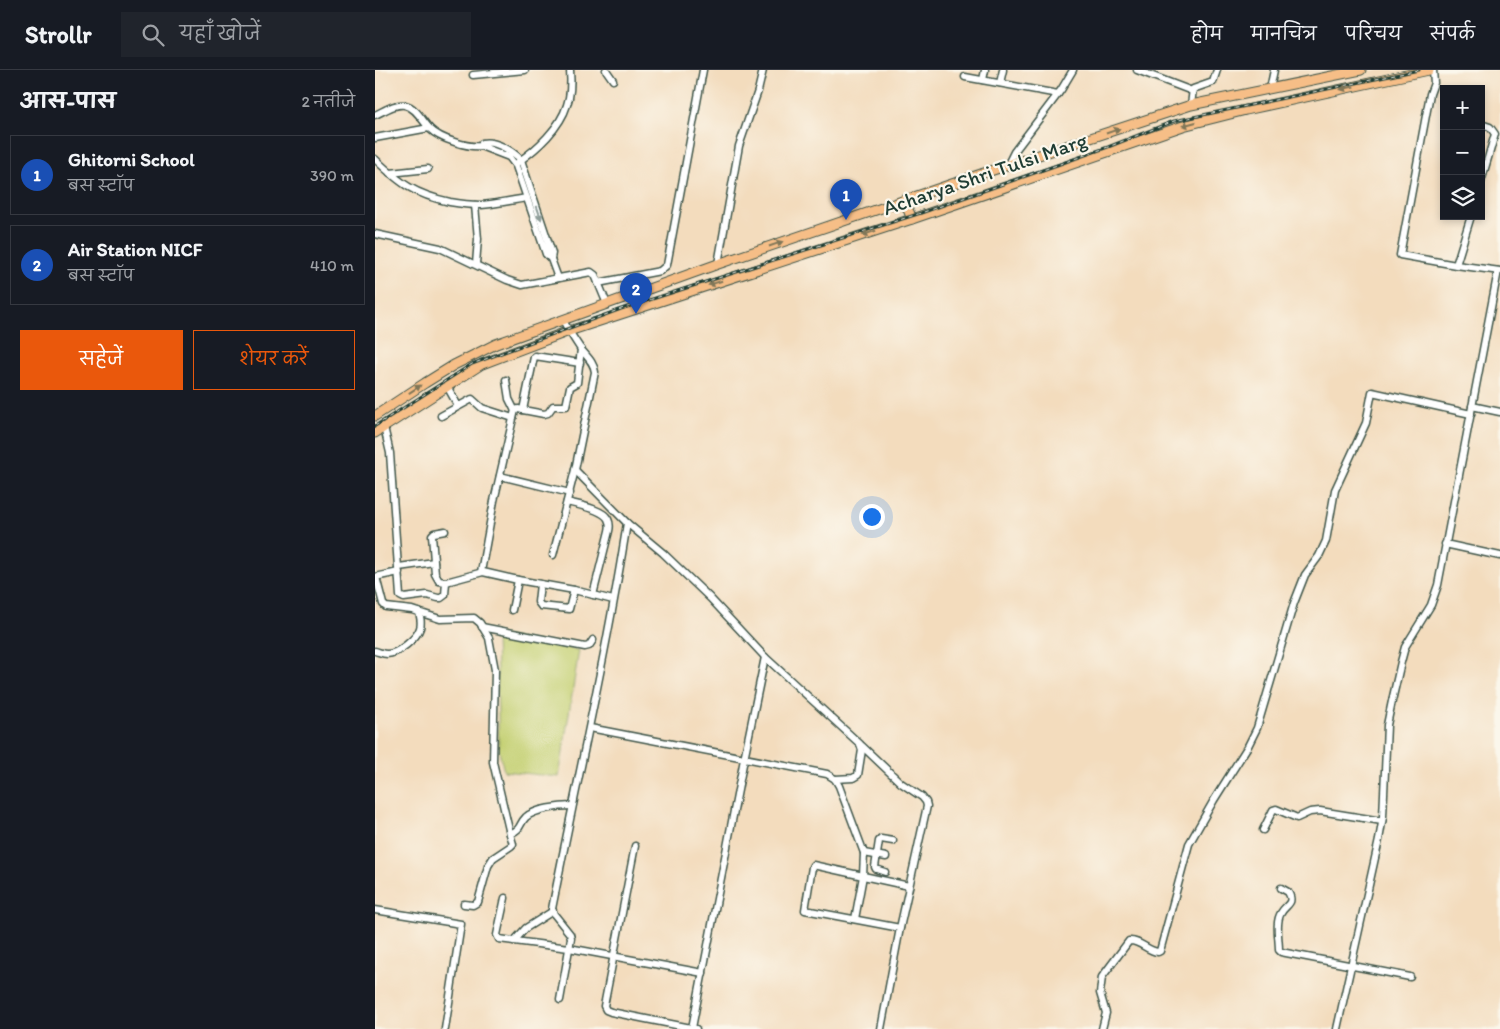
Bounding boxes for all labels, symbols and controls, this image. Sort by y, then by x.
search box [121,12,471,57]
text: Strollr [25,20,91,49]
icon: search [139,21,167,49]
text: यहाँ खोजें [179,22,261,45]
text: होम [1191,23,1223,45]
text: मानचित्र [1251,23,1317,45]
text: परिचय [1345,23,1402,45]
text: संपर्क [1430,23,1475,45]
one-way arrow [1339,85,1355,93]
map controls [1440,85,1485,220]
button: + [1440,85,1485,130]
text: आस-पास [20,88,116,113]
text: 2 नतीजे [301,92,355,111]
one-way arrow [1181,120,1196,128]
street label: Acharya Shri Tulsi Marg [879,127,1090,220]
one-way arrow [1105,127,1120,134]
button: − [1440,130,1485,175]
text: Ghitorni School [68,148,195,171]
text: 1 [33,166,41,185]
text: 390 m [310,166,354,185]
button: layers [1440,175,1485,220]
text: बस स्टॉप [68,176,134,195]
pin: 1 [830,179,862,220]
one-way arrow [535,206,543,221]
one-way arrow [862,229,877,237]
text: Air Station NICF [68,238,202,261]
one-way arrow [769,240,784,247]
text: 2 [33,256,41,275]
text: 410 m [310,256,354,275]
text: बस स्टॉप [68,266,134,285]
pin: 2 [620,273,652,314]
one-way arrow [707,279,722,287]
button: सहेजें [20,330,183,390]
button: शेयर करें [193,330,355,390]
one-way arrow [408,384,422,394]
your location [859,504,885,530]

